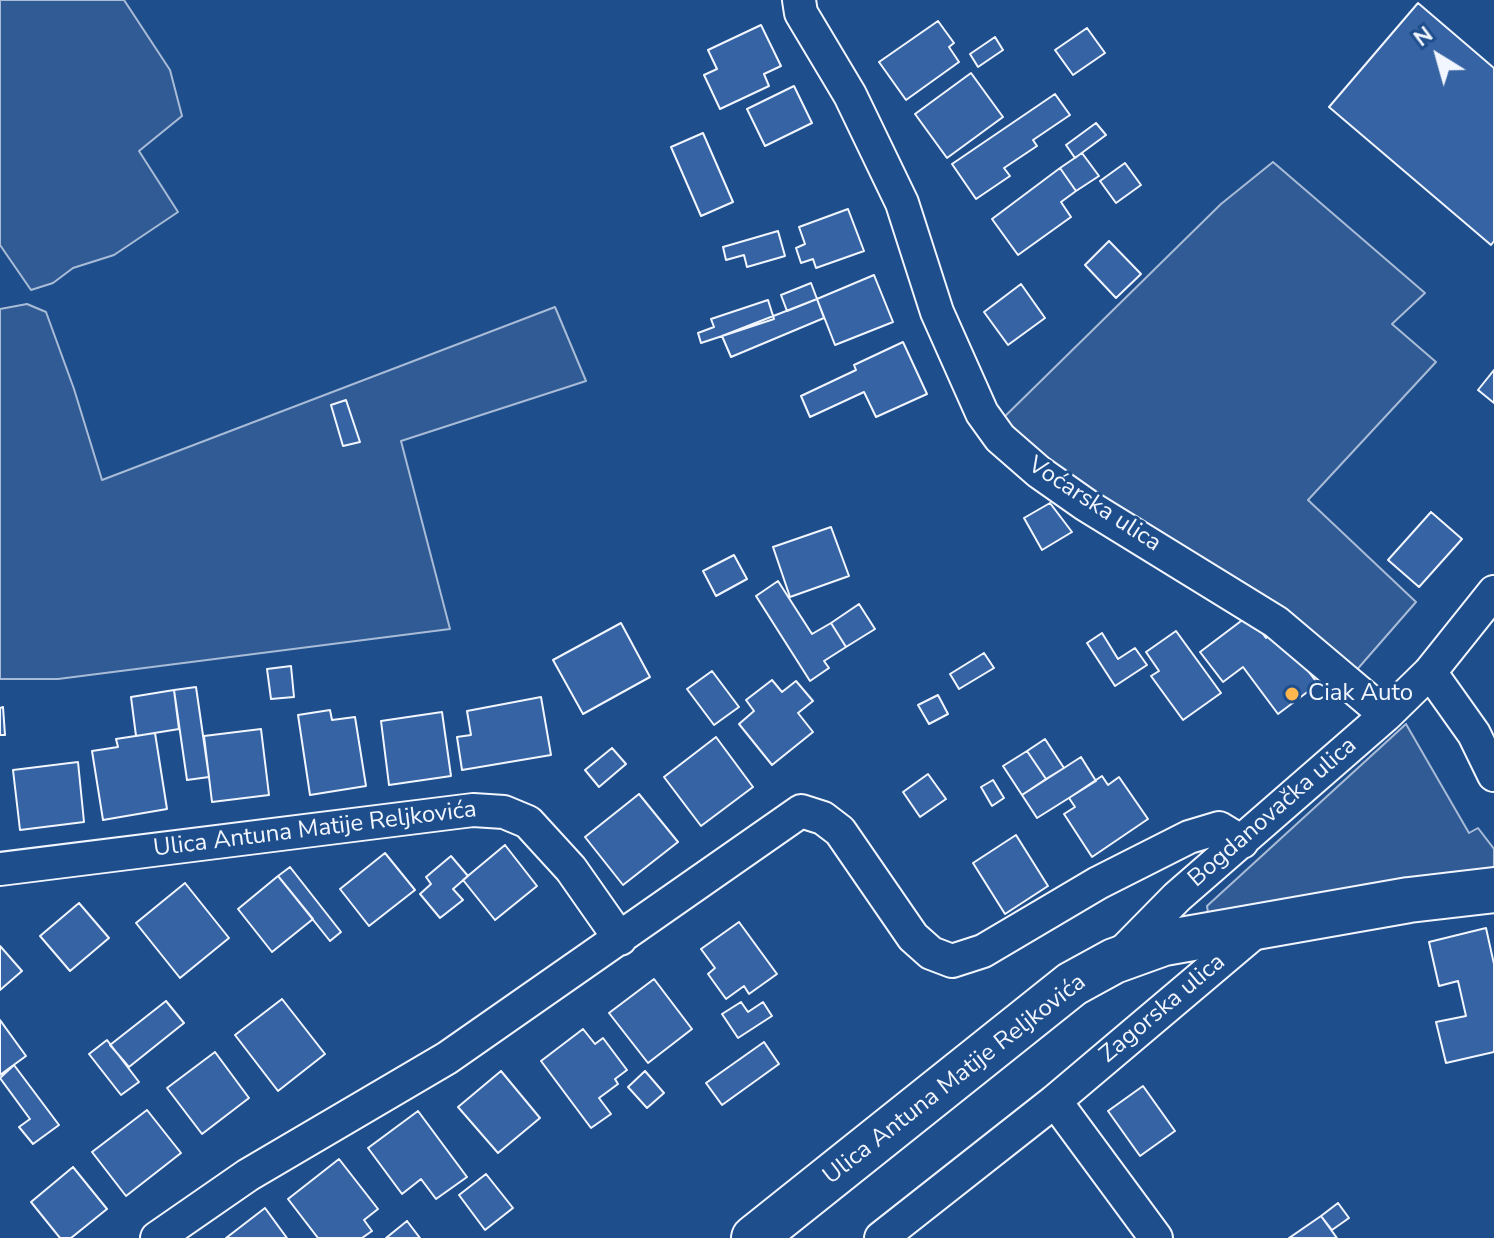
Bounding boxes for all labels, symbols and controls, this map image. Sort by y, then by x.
north arrow [1398,16,1478,96]
text: N [1408,20,1439,54]
street label: Voćarska ulica [1022,451,1166,559]
place label: Ciak Auto [1308,680,1413,708]
marker: Ciak Auto [1283,685,1301,703]
street label: Bogdanovačka ulica [1183,732,1363,894]
street label: Ulica Antuna Matije Reljkovića [152,796,478,864]
street label: Zagorska ulica [1094,948,1232,1070]
street label: Ulica Antuna Matije Reljkovića [818,969,1092,1191]

